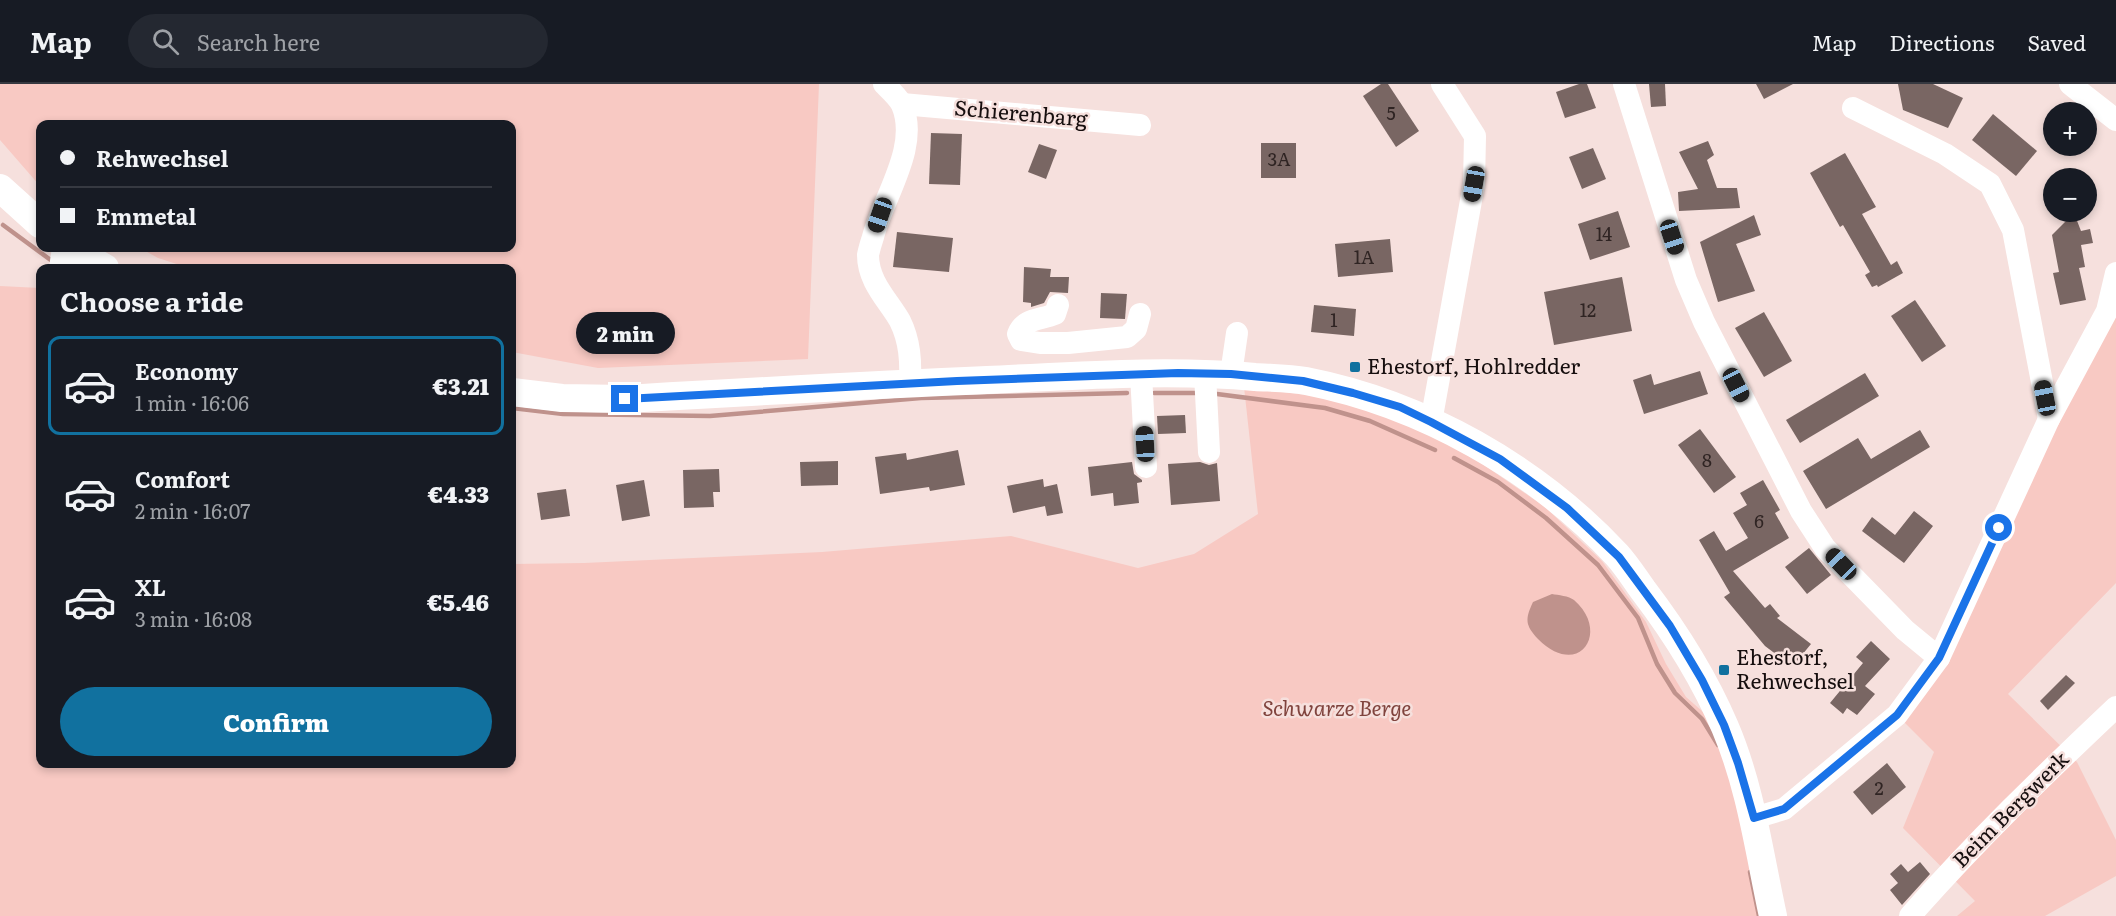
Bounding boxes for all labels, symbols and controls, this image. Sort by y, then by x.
search box [128,14,548,68]
text: Map [30,20,92,62]
icon: search [149,25,182,58]
text: Search here [197,25,320,58]
text: Map [1812,26,1857,57]
text: Directions [1890,26,1995,57]
text: Saved [2028,26,2086,57]
street label: Schierenbarg [953,90,1089,133]
house number: 5 [1386,99,1396,126]
map controls [2043,102,2097,222]
button: + [2043,102,2097,156]
text: Rehwechsel [96,141,228,174]
house number: 3A [1268,145,1291,172]
car [1462,165,1486,203]
button: − [2043,168,2097,222]
car [866,195,894,235]
text: Emmetal [96,199,197,232]
car [1658,217,1686,257]
house number: 14 [1596,220,1612,247]
house number: 1A [1354,243,1374,270]
text: Choose a ride [60,280,243,320]
house number: 12 [1580,296,1596,323]
house number: 1 [1330,306,1338,333]
callout: 2 min [576,312,674,354]
text: 2 min [597,318,654,348]
place label: Ehestorf, Hohlredder [1367,349,1580,380]
text: Economy [135,354,238,387]
icon: car [63,359,117,413]
marker: Ehestorf, Hohlredder [1348,360,1362,374]
car [1720,365,1752,405]
text: €3.21 [432,369,489,402]
car [2033,379,2057,417]
route end [611,385,638,412]
text: 1 min · 16:06 [135,387,249,417]
car [1135,426,1155,462]
house number: 8 [1702,446,1712,473]
text: Comfort [135,462,230,495]
icon: car [63,467,117,521]
text: €4.33 [428,477,489,510]
text: 2 min · 16:07 [135,495,250,525]
house number: 6 [1754,507,1764,534]
route start [1985,514,2012,541]
car [1822,545,1860,583]
text: XL [135,570,166,603]
icon: car [63,575,117,629]
text: €5.46 [427,585,489,618]
text: 3 min · 16:08 [135,603,252,633]
place label: Ehestorf, Rehwechsel [1736,640,1854,695]
marker: Ehestorf, Rehwechsel [1717,663,1731,677]
button: Confirm [60,687,492,756]
park label: Schwarze Berge [1263,691,1411,722]
street label: Beim Bergwerk [1944,743,2075,873]
house number: 2 [1874,774,1884,801]

